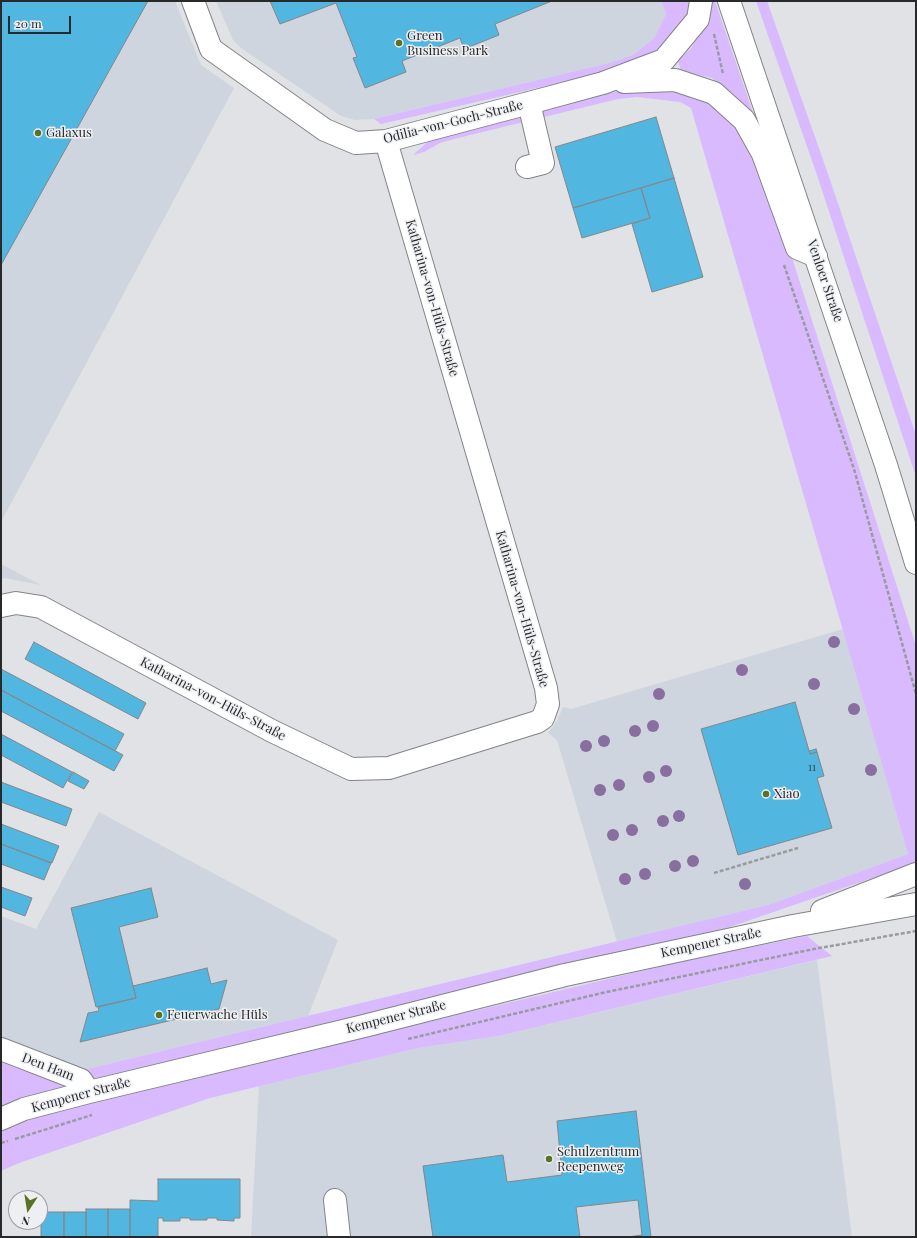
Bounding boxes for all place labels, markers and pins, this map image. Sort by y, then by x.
place label: Green Business Park [407,28,488,59]
marker: Green Business Park [394,38,404,48]
place label: Galaxus [46,125,92,141]
marker: Galaxus [33,128,43,138]
place label: Xiao [774,786,800,802]
marker: Xiao [761,789,771,799]
place label: Feuerwache Hüls [167,1007,268,1023]
marker: Feuerwache Hüls [154,1010,164,1020]
place label: Schulzentrum Reepenweg [557,1144,639,1175]
marker: Schulzentrum Reepenweg [544,1154,554,1164]

